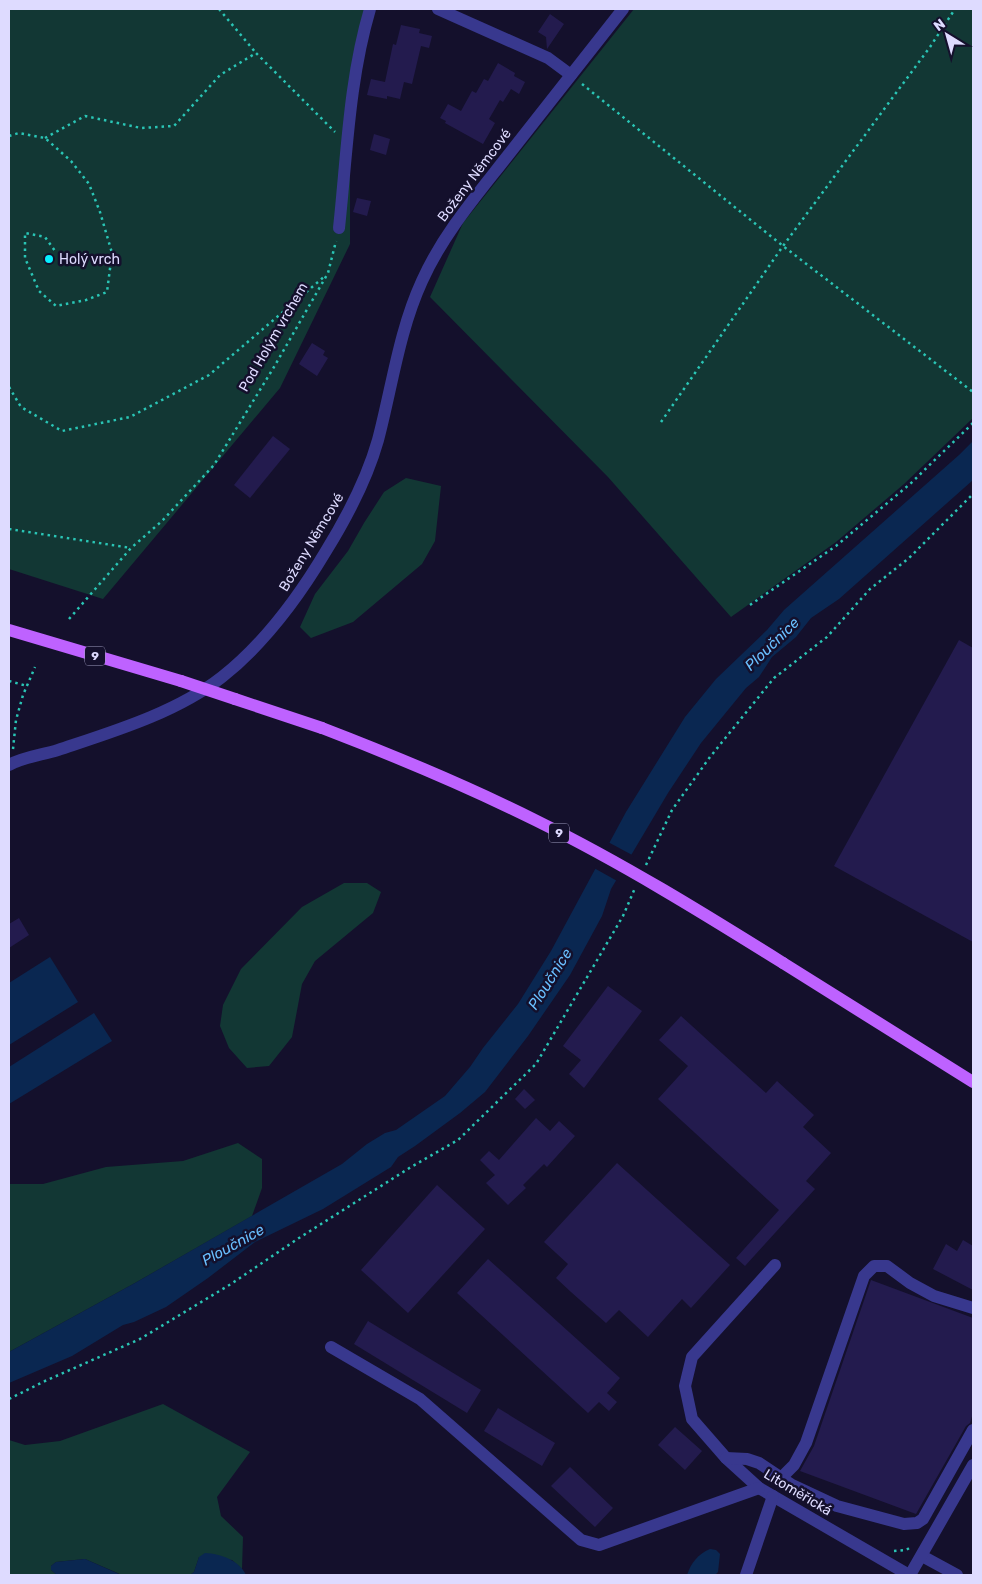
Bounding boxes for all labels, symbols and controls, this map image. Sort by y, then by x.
north arrow [922,10,972,60]
text: N [930,15,949,35]
street label: Boženy Němcové [434,125,515,225]
place label: Holý vrch [59,251,120,268]
marker: Holý vrch [43,253,55,265]
street label: Pod Holým vrchem [235,280,312,395]
street label: Boženy Němcové [275,490,348,595]
water label: Ploučnice [741,613,803,674]
road number: 9 [85,646,105,666]
road number: 9 [549,824,569,842]
water label: Ploučnice [524,945,576,1013]
water label: Ploučnice [199,1220,268,1269]
street label: Litoměřická [761,1465,835,1519]

